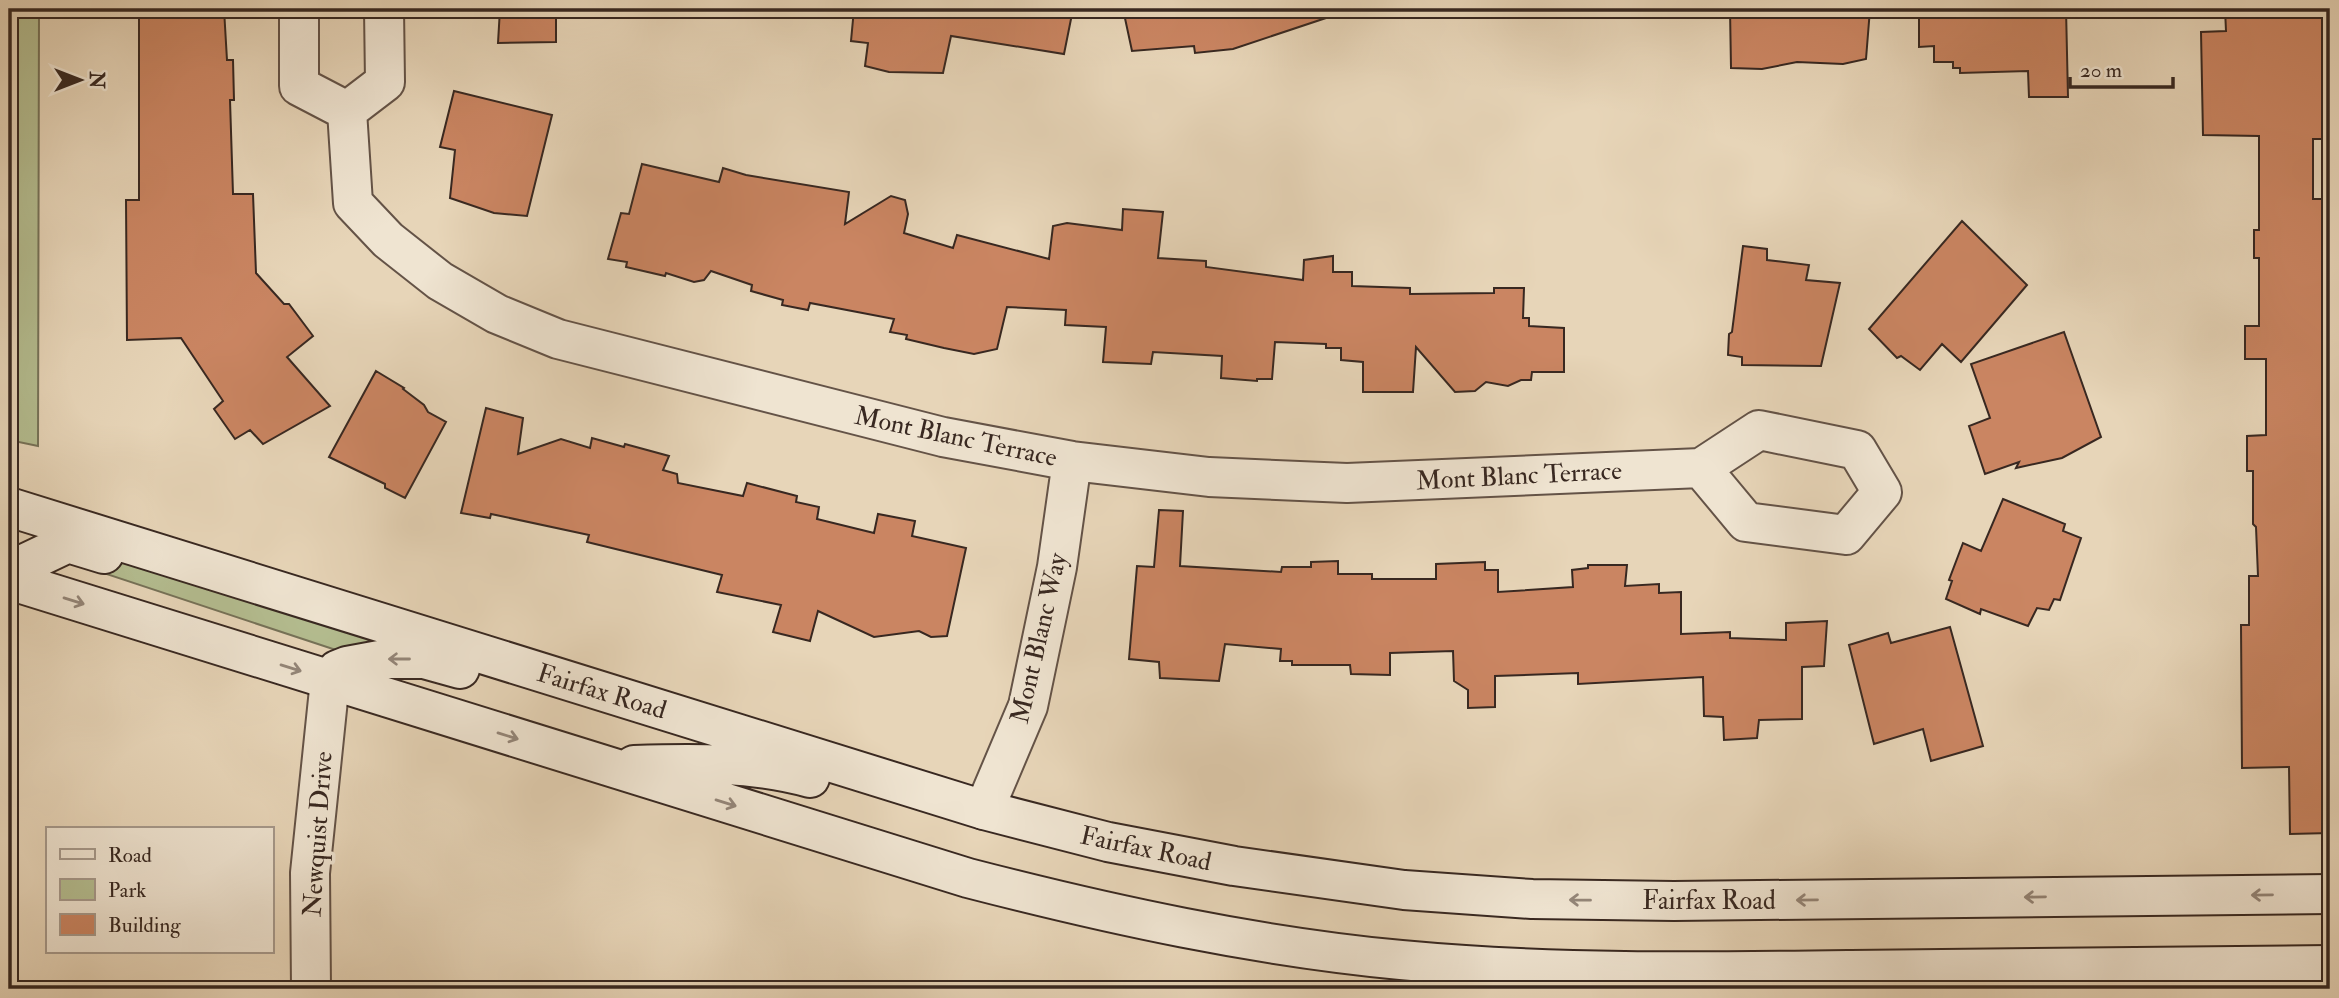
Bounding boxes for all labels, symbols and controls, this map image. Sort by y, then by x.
north arrow [46,46,116,116]
scale bar [2070,46,2173,90]
text: 20 m [2080,57,2122,84]
text: N [84,70,108,89]
street label: Mont Blanc Terrace [852,400,1060,474]
street label: Mont Blanc Terrace [1415,455,1623,497]
street label: Mont Blanc Way [1004,549,1074,727]
one-way arrow [63,595,85,608]
one-way arrow [387,652,410,666]
street label: Fairfax Road [533,657,670,727]
one-way arrow [280,662,302,675]
one-way arrow [497,730,519,743]
street label: Newquist Drive [296,750,340,918]
one-way arrow [714,798,736,810]
street label: Fairfax Road [1077,819,1215,879]
legend [46,827,273,953]
text: Road [108,842,153,869]
text: Park [108,877,146,904]
street label: Fairfax Road [1642,885,1776,917]
one-way arrow [2251,888,2274,902]
one-way arrow [2023,890,2046,904]
one-way arrow [1568,893,1591,906]
one-way arrow [1796,893,1819,906]
text: Building [108,912,181,939]

